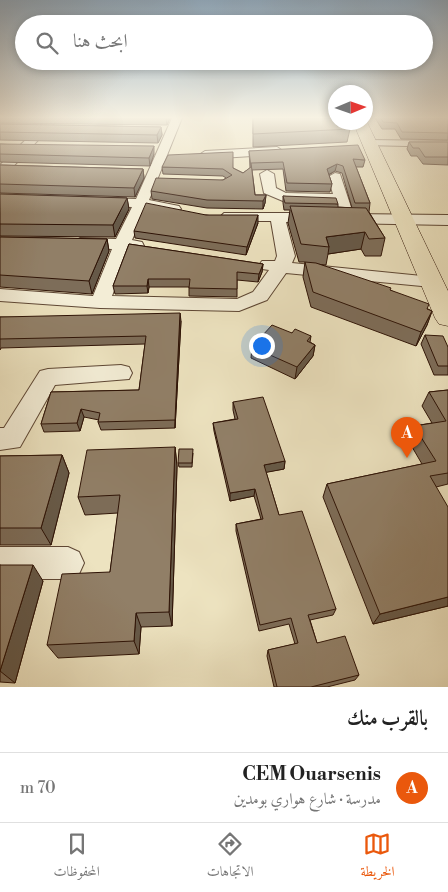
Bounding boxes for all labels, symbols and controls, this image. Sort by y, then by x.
search box [15,15,433,70]
icon: search [33,29,61,57]
text: ابحث هنا [73,29,128,53]
north arrow [328,85,373,130]
your location [249,333,275,359]
pin: A [391,417,423,458]
text: بالقرب منك [347,706,428,732]
text: CEM Ouarsenis [242,762,381,786]
text: 70 m [20,778,56,798]
text: A [406,778,418,798]
text: مدرسة · شارع هواري بومدين [234,789,381,809]
tab: المحفوظات [54,830,100,885]
tab: الاتجاهات [207,830,253,885]
tab: الخريطة [360,830,395,885]

